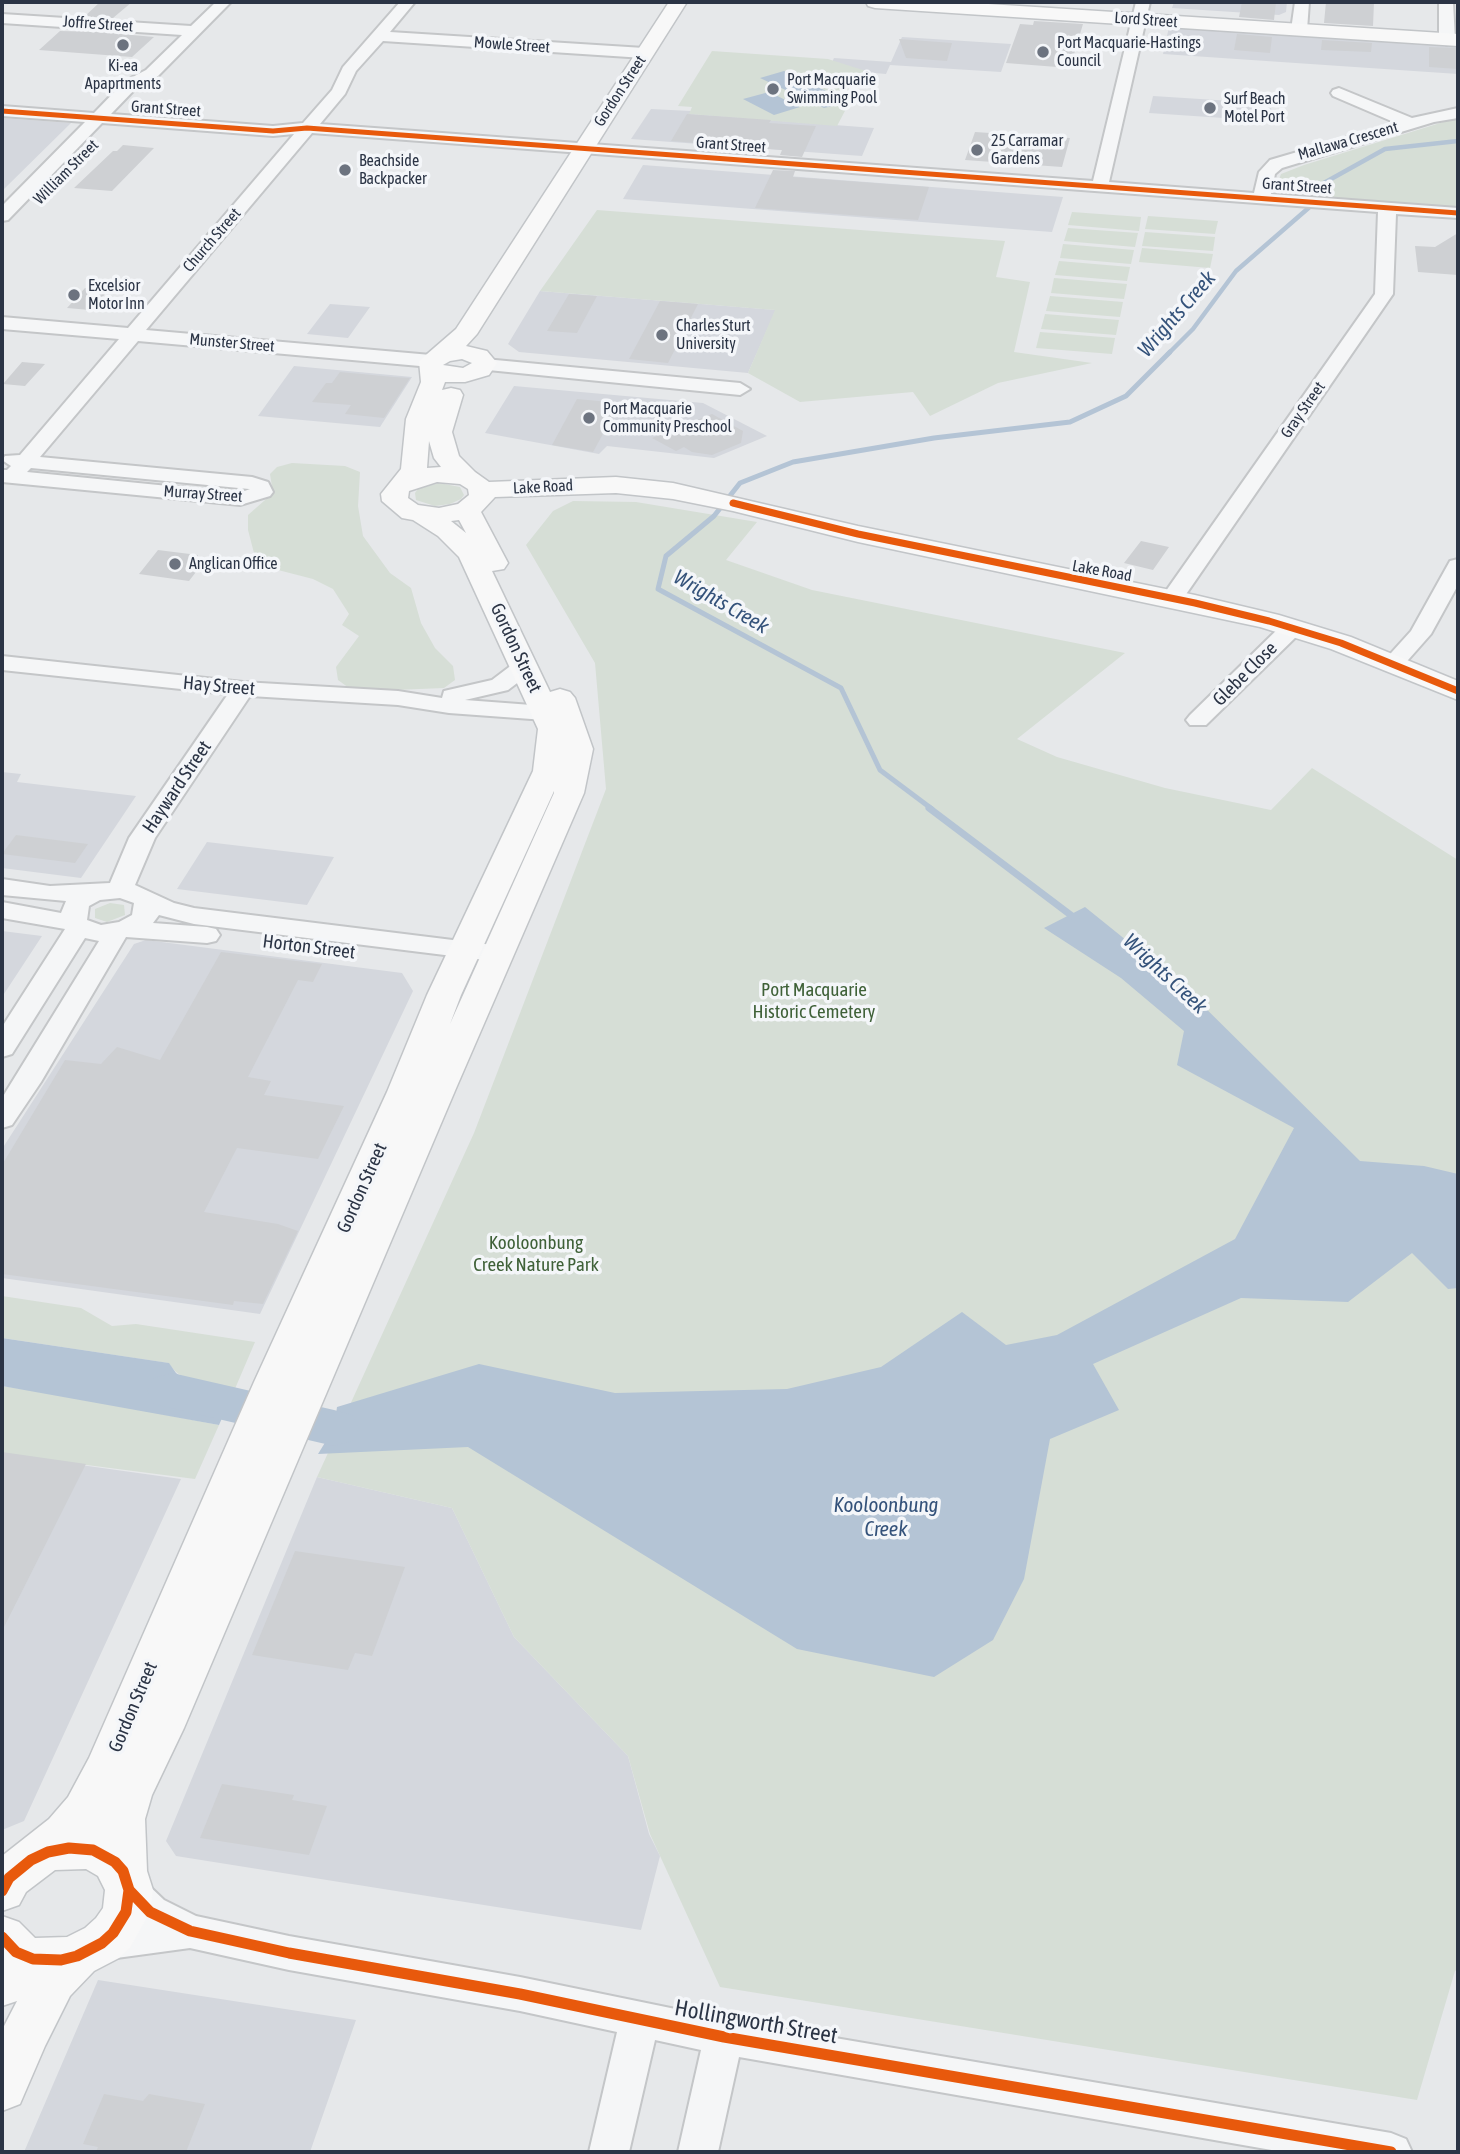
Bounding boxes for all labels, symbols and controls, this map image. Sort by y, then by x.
street label: Lord Street [1114,8,1178,32]
street label: Joffre Street [62,12,134,36]
street label: Mowle Street [473,33,551,57]
place label: Port Macquarie-Hastings Council [1057,33,1201,71]
marker: Ki-ea Apaprtments [115,37,131,53]
marker: Port Macquarie-Hastings Council [1035,44,1051,60]
street label: Gordon Street [590,52,650,130]
place label: Ki-ea Apaprtments [85,56,161,94]
place label: Port Macquarie Swimming Pool [787,70,877,108]
marker: Port Macquarie Swimming Pool [765,81,781,97]
place label: Surf Beach Motel Port [1224,89,1286,127]
street label: Grant Street [130,97,202,121]
marker: Surf Beach Motel Port [1202,100,1218,116]
street label: Mallawa Crescent [1296,118,1400,164]
place label: 25 Carramar Gardens [991,131,1063,169]
street label: Grant Street [695,133,767,157]
street label: William Street [30,136,102,208]
marker: 25 Carramar Gardens [969,142,985,158]
place label: Beachside Backpacker [359,151,427,189]
marker: Beachside Backpacker [337,162,353,178]
street label: Grant Street [1261,174,1333,198]
street label: Church Street [179,204,245,276]
water label: Wrights Creek [1133,266,1221,362]
place label: Excelsior Motor Inn [88,276,145,314]
marker: Excelsior Motor Inn [66,287,82,303]
place label: Charles Sturt University [676,316,751,354]
marker: Charles Sturt University [654,327,670,343]
street label: Munster Street [189,330,275,356]
street label: Gray Street [1277,378,1329,442]
place label: Port Macquarie Community Preschool [603,399,732,437]
marker: Port Macquarie Community Preschool [581,410,597,426]
street label: Lake Road [512,476,574,498]
street label: Murray Street [163,482,243,506]
place label: Anglican Office [189,554,278,574]
marker: Anglican Office [167,556,183,572]
street label: Lake Road [1071,556,1133,586]
water label: Wrights Creek [669,565,773,639]
street label: Gordon Street [485,600,547,696]
street label: Glebe Close [1208,637,1282,711]
street label: Hay Street [182,672,256,700]
street label: Hayward Street [138,736,216,838]
water label: Wrights Creek [1118,929,1212,1019]
street label: Horton Street [261,930,357,964]
park label: Port Macquarie Historic Cemetery [753,979,875,1023]
street label: Gordon Street [332,1139,392,1237]
park label: Kooloonbung Creek Nature Park [473,1232,599,1276]
water label: Kooloonbung Creek [834,1492,938,1542]
street label: Gordon Street [104,1658,162,1756]
street label: Hollingworth Street [672,1994,840,2050]

